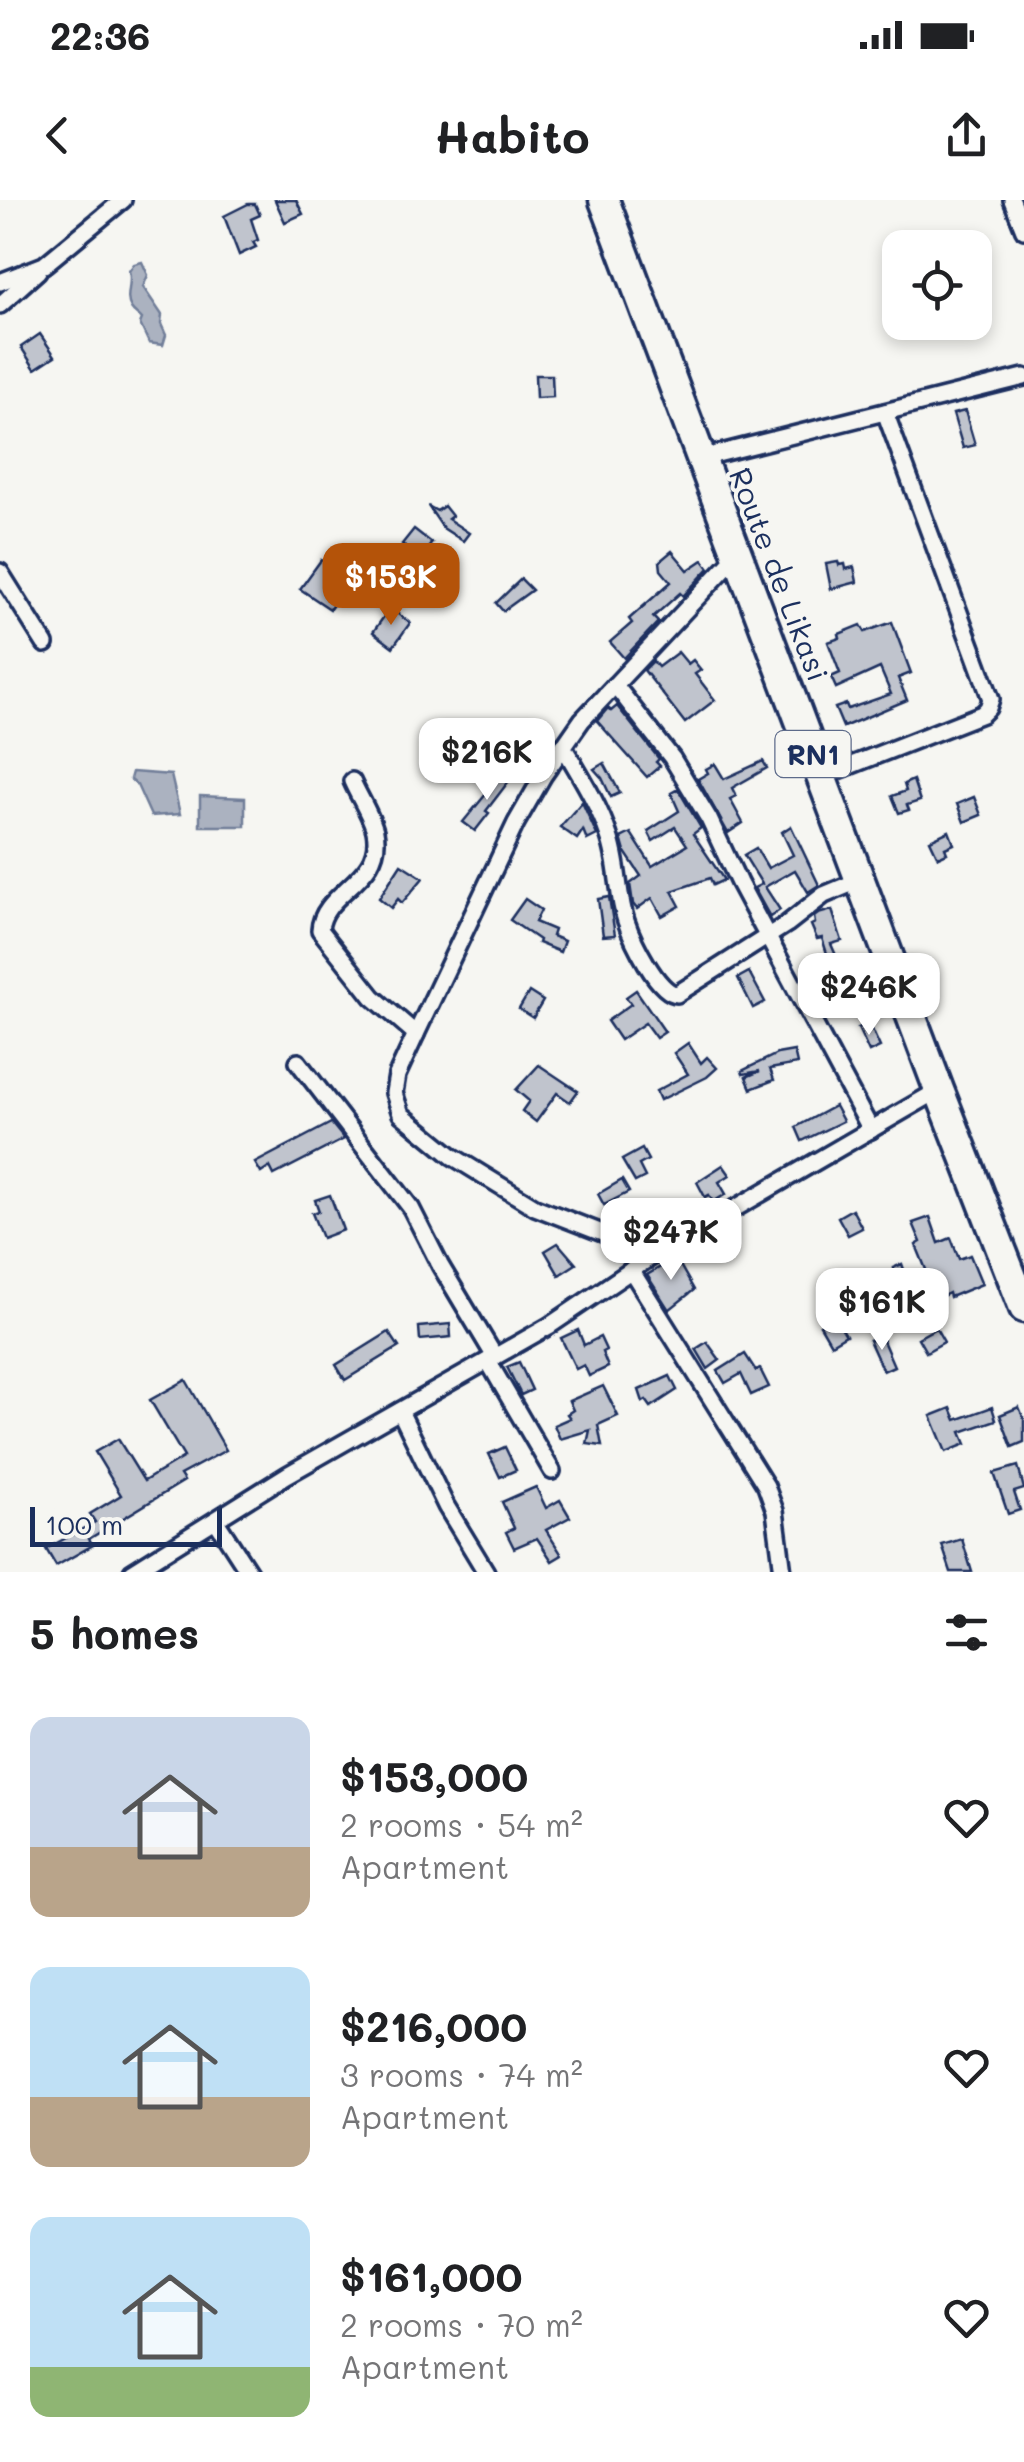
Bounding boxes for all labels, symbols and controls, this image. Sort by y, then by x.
text: 22:36 [50,10,150,60]
text: Habito [435,106,589,164]
icon: back [30,108,85,163]
icon: share [939,108,994,163]
map controls [882,230,992,340]
button: locate [882,230,992,340]
street label: Route de Likasi [721,462,839,686]
pin: $153K [321,543,461,628]
text: $153K [345,554,437,596]
pin: $216K [417,718,557,803]
text: $216K [441,729,533,771]
road number: RN1 [776,731,850,777]
pin: $246K [799,953,939,1038]
text: $246K [820,964,918,1006]
pin: $247K [601,1198,741,1283]
text: $247K [623,1209,719,1251]
pin: $161K [812,1268,952,1353]
text: $161K [838,1279,926,1321]
scale bar [30,1502,222,1546]
text: 100 m [45,1506,123,1542]
text: 5 homes [30,1605,199,1660]
icon: filters [939,1605,994,1660]
text: $153,000 [340,1748,528,1803]
icon: home [110,1757,230,1877]
icon: heart [939,1790,994,1845]
text: 2 rooms · 54 m² [340,1803,583,1845]
text: Apartment [340,1845,509,1887]
text: $216,000 [340,1998,527,2053]
icon: home [110,2007,230,2127]
icon: heart [939,2040,994,2095]
text: 3 rooms · 74 m² [340,2053,583,2095]
text: Apartment [340,2095,509,2137]
text: $161,000 [340,2248,523,2303]
icon: home [110,2257,230,2377]
icon: heart [939,2290,994,2345]
text: 2 rooms · 70 m² [340,2303,583,2345]
text: Apartment [340,2345,509,2387]

